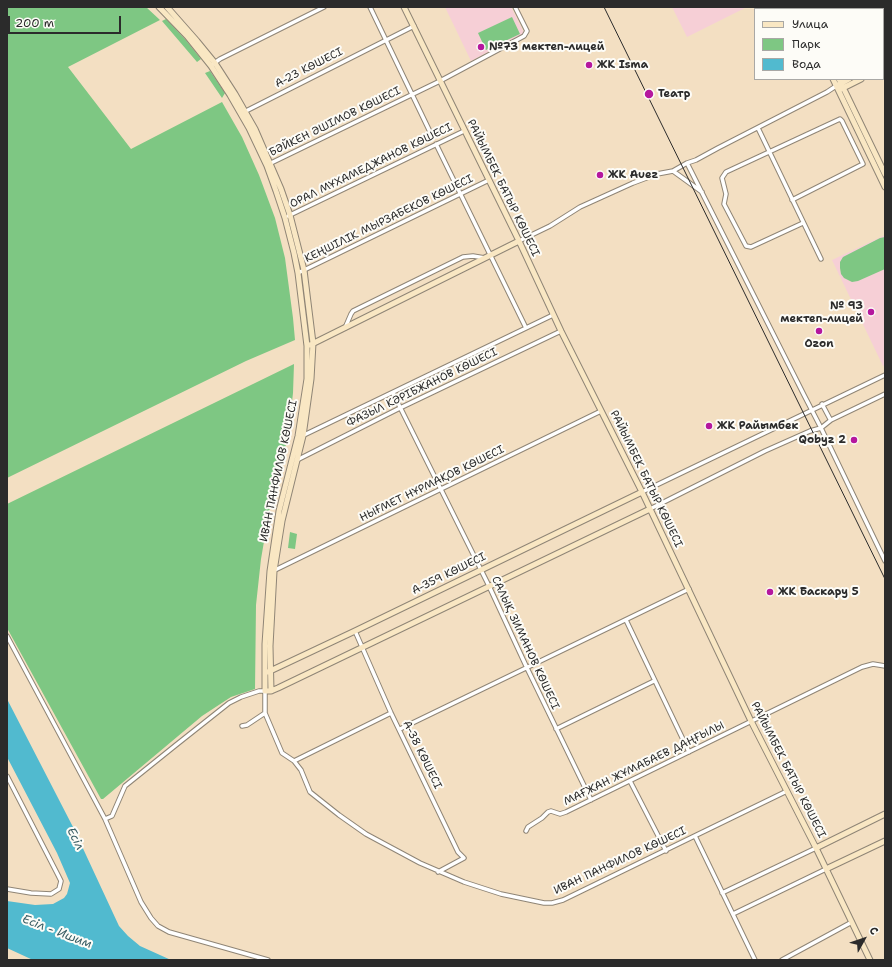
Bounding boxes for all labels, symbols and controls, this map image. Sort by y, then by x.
scale bar [10,8,123,34]
legend [754,8,884,80]
text: 200 m [15,15,54,31]
text: Улица [792,16,828,32]
text: Парк [792,36,820,52]
place label: №73 мектеп-лицей [489,40,604,54]
marker: №73 мектеп-лицей [476,42,486,52]
street label: А-23 КӨШЕСІ [273,45,345,91]
text: Вода [792,56,821,72]
place label: ЖК Isma [597,58,648,72]
marker: ЖК Isma [584,60,594,70]
street label: БӘЙКЕН ӘШІМОВ КӨШЕСІ [267,84,403,160]
place label: Театр [658,87,690,101]
marker: Театр [643,88,655,100]
street label: РАЙЫМБЕК БАТЫР КӨШЕСІ [464,117,542,259]
street label: ОРАЛ МҰХАМЕДЖАНОВ КӨШЕСІ [288,121,454,211]
place label: ЖК Auez [608,168,658,182]
marker: ЖК Auez [595,170,605,180]
street label: КЕҢШІЛІК МЫРЗАБЕКОВ КӨШЕСІ [303,172,475,266]
place label: № 93 мектеп-лицей [780,299,863,325]
marker: № 93 мектеп-лицей [866,307,876,317]
marker: Ozon [814,326,824,336]
place label: Ozon [805,337,833,351]
street label: ФАЗЫЛ КӘРІБЖАНОВ КӨШЕСІ [344,346,500,430]
street label: ИВАН ПАНФИЛОВ КӨШЕСІ [258,399,300,543]
street label: РАЙЫМБЕК БАТЫР КӨШЕСІ [607,408,685,550]
place label: ЖК Райымбек [717,419,798,433]
marker: ЖК Райымбек [704,421,714,431]
place label: Qobyz 2 [799,433,846,447]
marker: Qobyz 2 [849,435,859,445]
street label: НЫҒМЕТ НҰРМАҚОВ КӨШЕСІ [358,443,506,525]
street label: А-359 КӨШЕСІ [410,550,488,598]
street label: САЛЫҚ ЗИМАНОВ КӨШЕСІ [488,574,562,712]
place label: ЖК Баскару 5 [778,585,859,599]
marker: ЖК Баскару 5 [765,587,775,597]
street label: РАЙЫМБЕК БАТЫР КӨШЕСІ [748,700,828,840]
street label: А-38 КӨШЕСІ [400,719,444,791]
street label: МАҒЖАН ЖҰМАБАЕВ ДАҢҒЫЛЫ [562,719,726,809]
street label: ИВАН ПАНФИЛОВ КӨШЕСІ [552,824,688,898]
water label: Есіл [63,825,87,853]
water label: Есіл - Ишим [20,912,94,952]
north arrow [844,919,884,959]
text: С [866,924,881,938]

